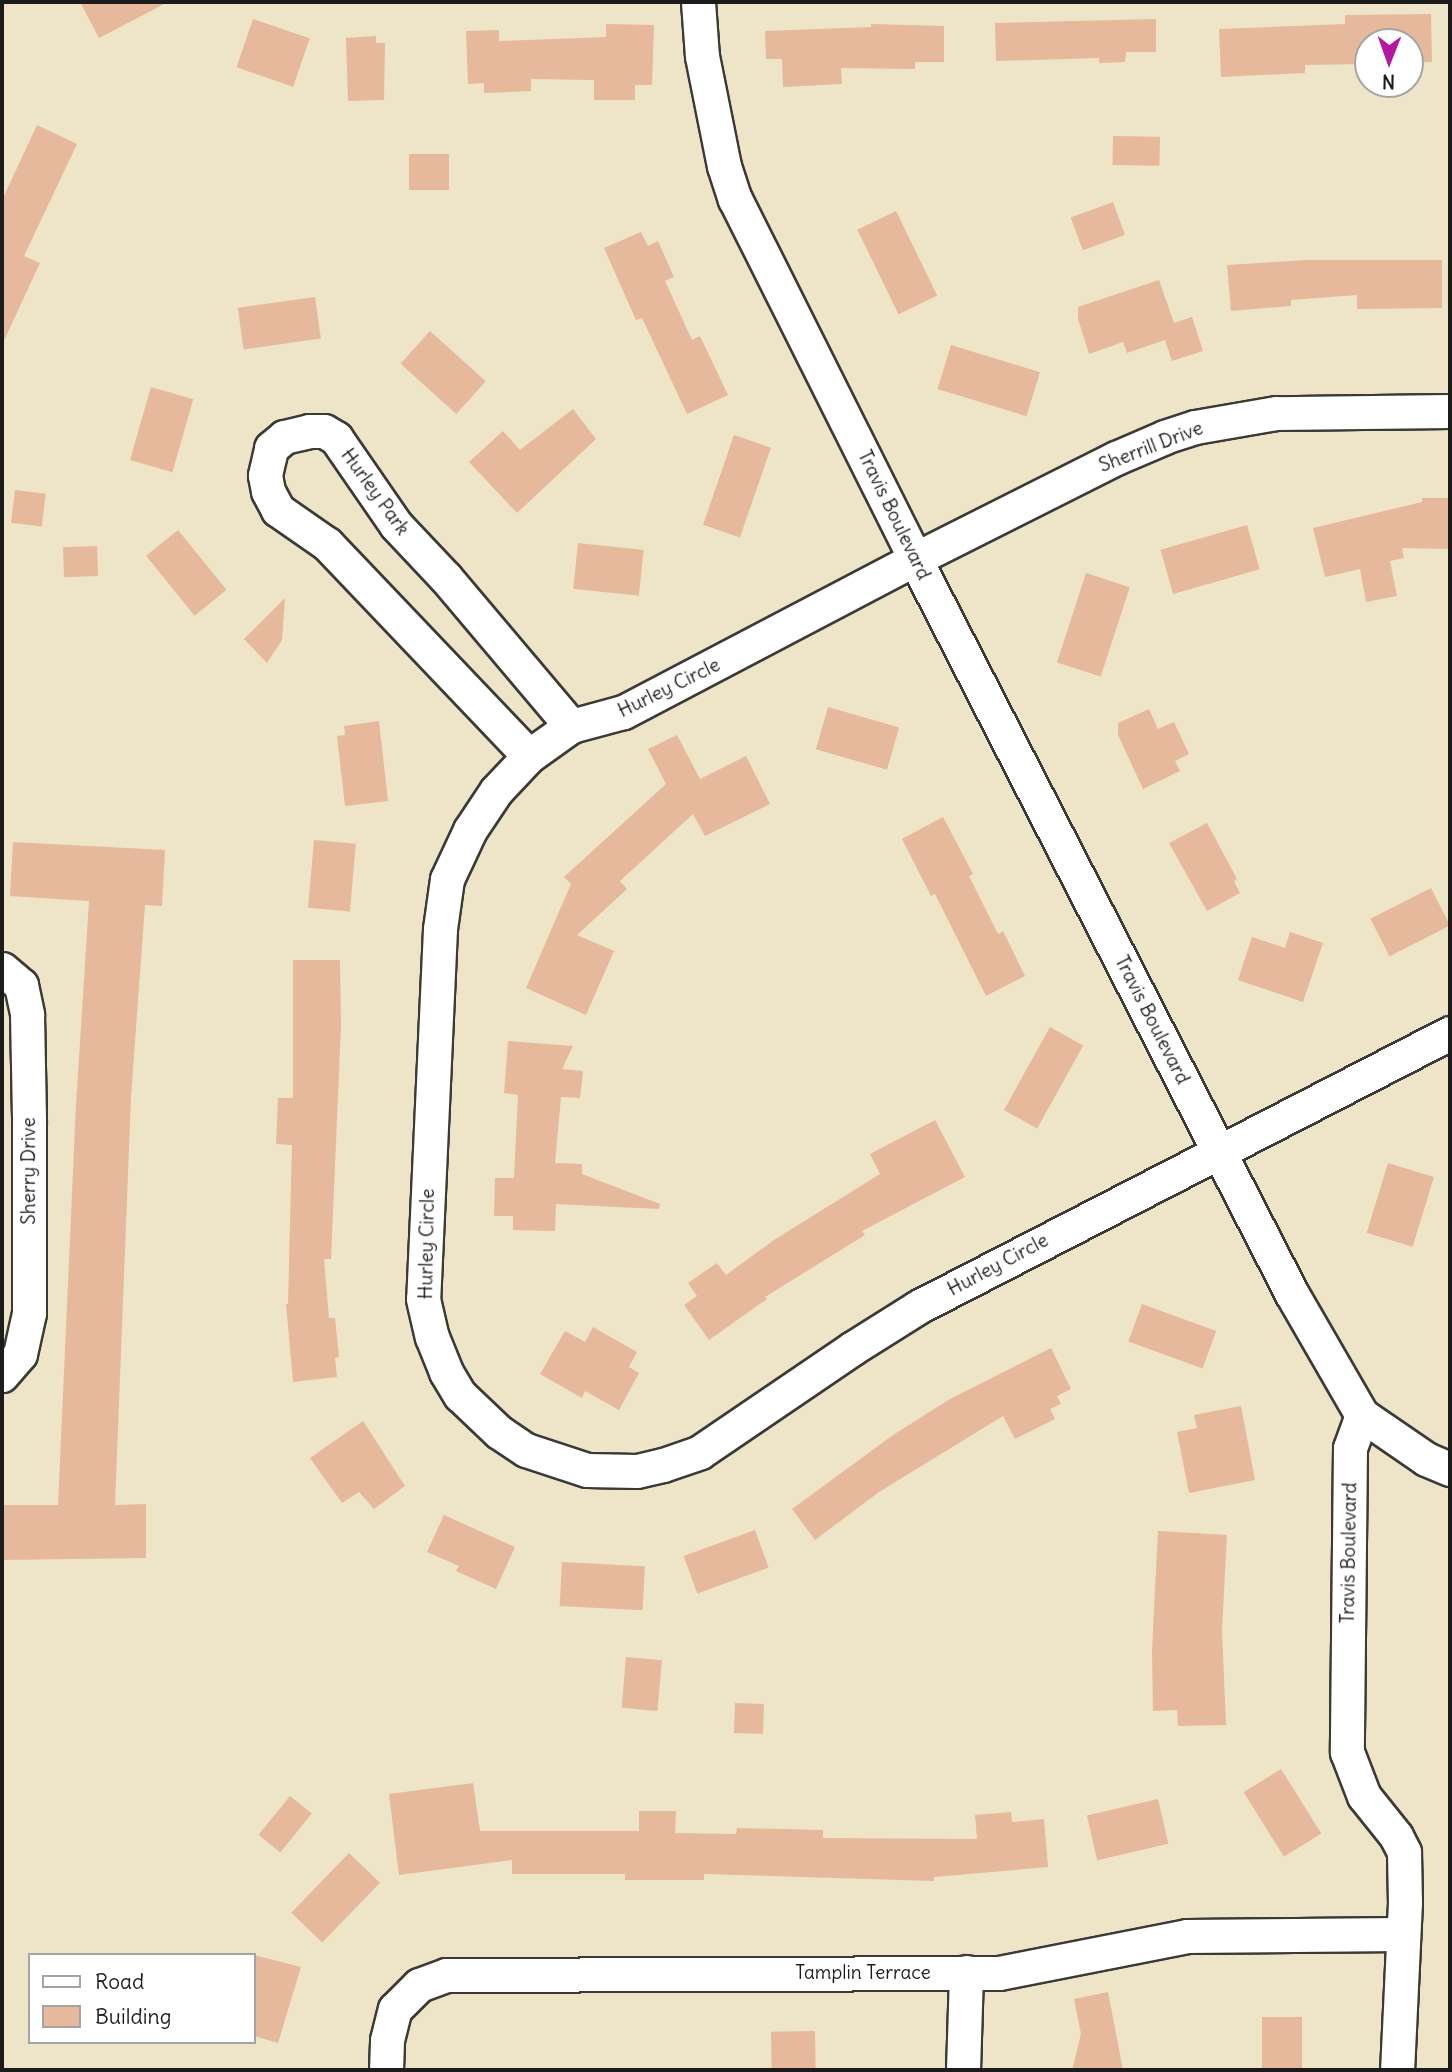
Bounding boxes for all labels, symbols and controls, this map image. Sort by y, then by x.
north arrow [1354,28,1424,98]
text: N [1382,70,1395,94]
street label: Sherrill Drive [1096,417,1206,477]
street label: Hurley Park [336,444,414,540]
street label: Travis Boulevard [853,447,935,583]
street label: Hurley Circle [614,653,724,723]
street label: Travis Boulevard [1110,952,1194,1088]
street label: Sherry Drive [18,1117,40,1225]
street label: Hurley Circle [415,1188,439,1300]
street label: Hurley Circle [944,1229,1052,1301]
street label: Travis Boulevard [1336,1482,1362,1624]
legend [28,1953,256,2044]
street label: Tamplin Terrace [795,1962,931,1984]
text: Road [95,1968,144,1995]
text: Building [95,2003,171,2030]

